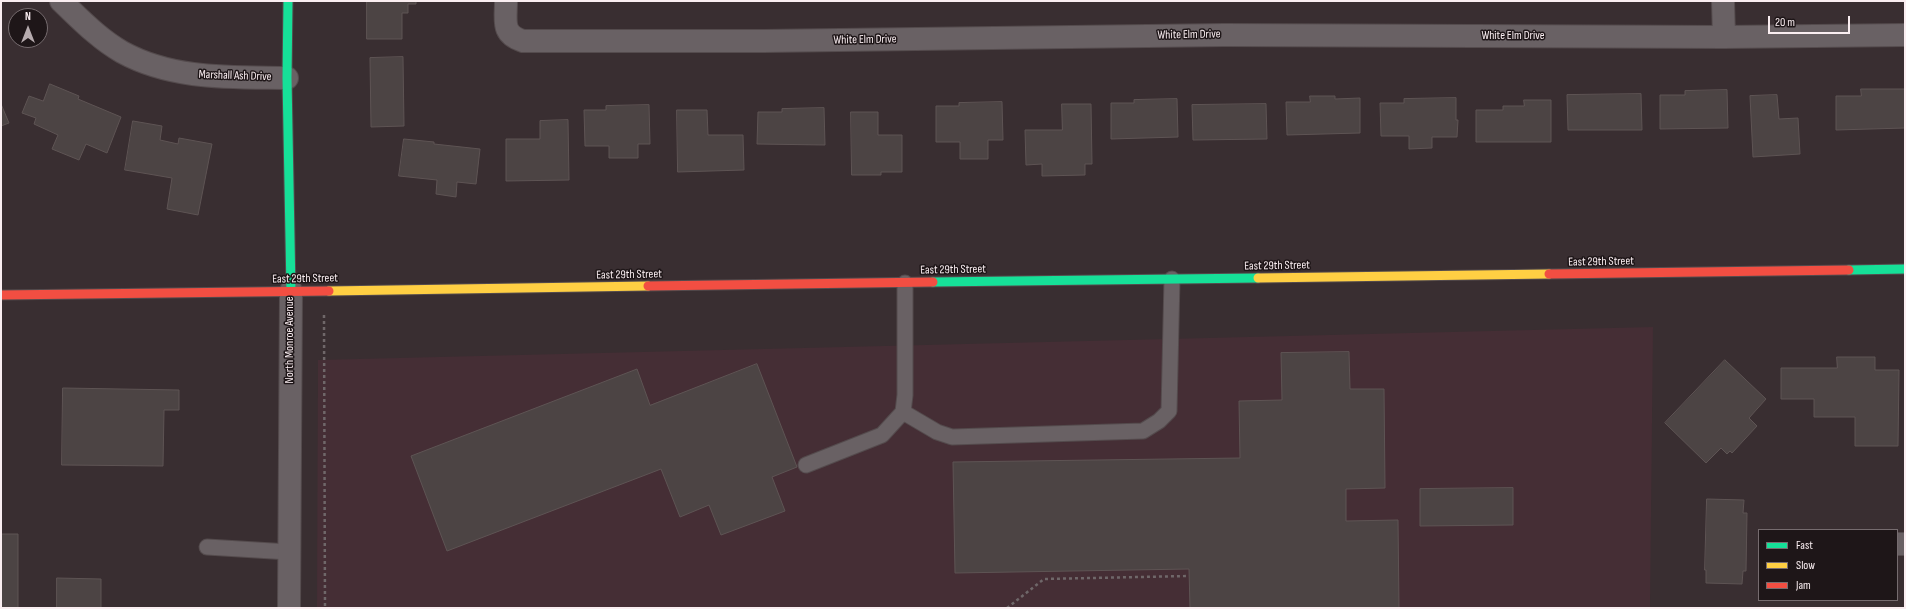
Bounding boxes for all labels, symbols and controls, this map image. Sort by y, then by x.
north arrow [8,8,48,48]
scale bar [1770,8,1852,34]
text: N [25,10,31,23]
text: 20 m [1775,15,1795,30]
street label: White Elm Drive [1157,27,1221,43]
street label: White Elm Drive [1481,29,1545,43]
street label: White Elm Drive [833,32,897,48]
street label: Marshall Ash Drive [198,68,272,84]
street label: East 29th Street [1568,254,1634,270]
street label: East 29th Street [1244,258,1310,274]
street label: East 29th Street [920,262,986,278]
street label: East 29th Street [596,267,662,283]
street label: East 29th Street [272,271,338,287]
street label: North Monroe Avenue [283,297,297,383]
legend [1758,529,1898,601]
text: Fast [1796,538,1813,553]
text: Slow [1796,558,1815,573]
text: Jam [1796,578,1811,593]

